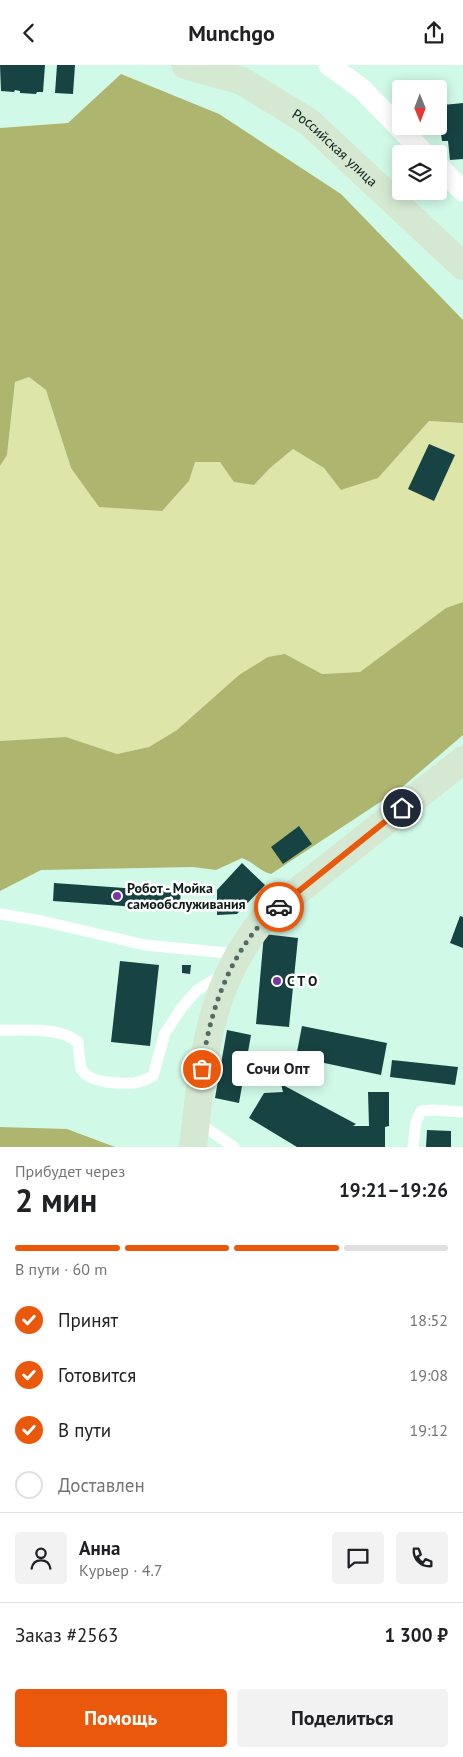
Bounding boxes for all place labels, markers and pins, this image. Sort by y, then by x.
pin [381,787,423,829]
place label: Робот - Мойка самообслуживания [127,879,246,913]
marker: Робот - Мойка самообслуживания [111,890,123,902]
place label: С Т О [287,972,317,990]
marker: С Т О [271,975,283,987]
pin [181,1048,223,1090]
callout: Сочи Опт [232,1051,324,1087]

